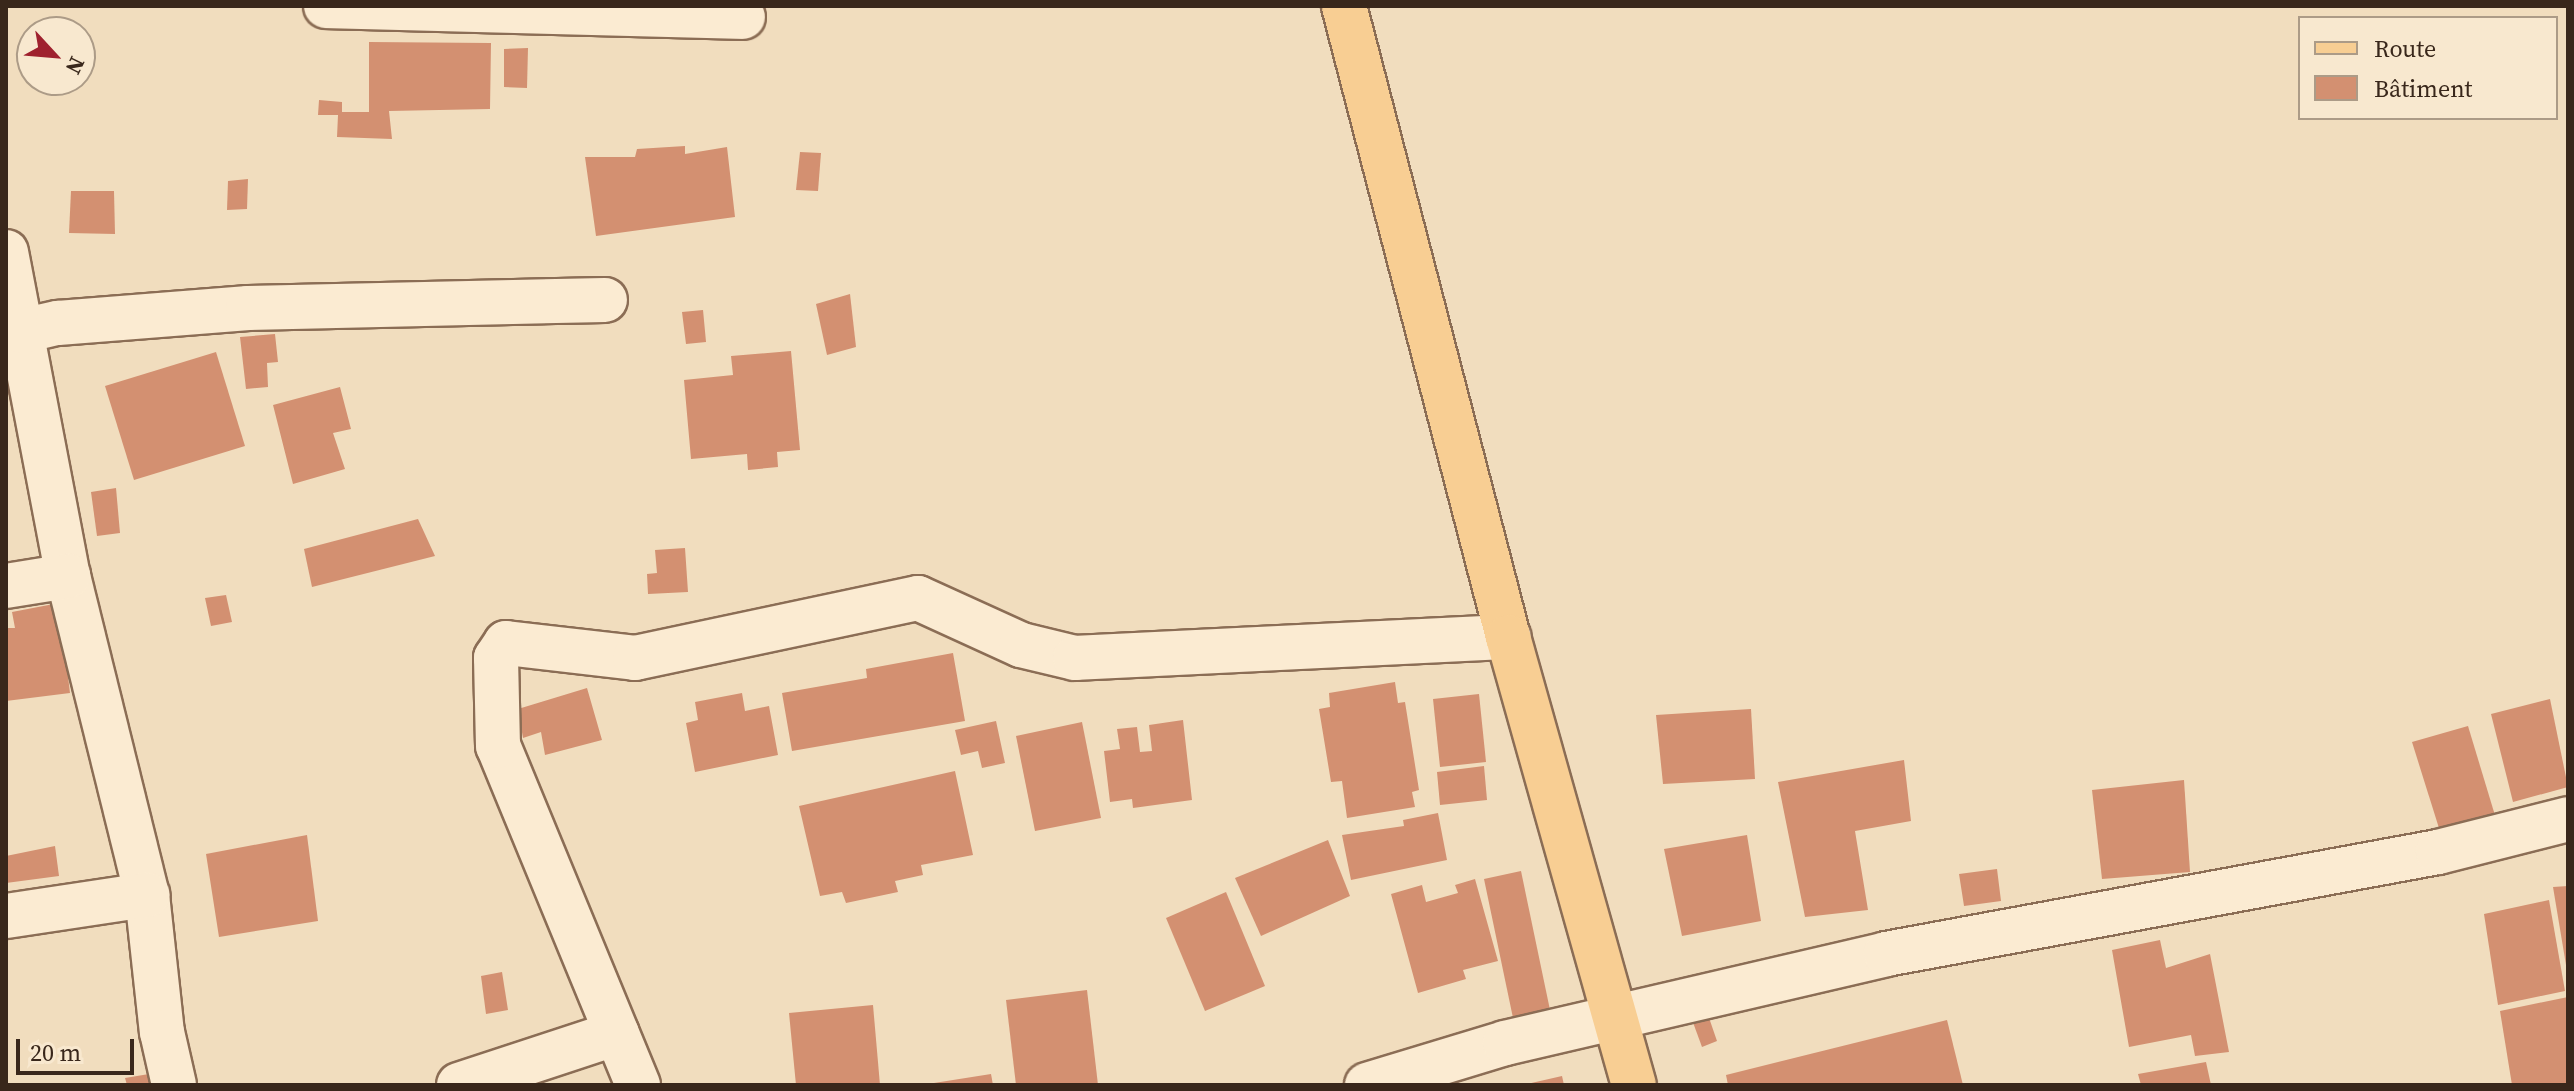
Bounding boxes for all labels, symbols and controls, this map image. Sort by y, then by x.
north arrow [16,16,96,96]
legend [2298,16,2558,120]
text: Route [2374,32,2436,65]
text: N [59,52,93,79]
text: Bâtiment [2374,72,2472,105]
scale bar [20,1023,138,1073]
text: 20 m [30,1036,81,1069]

